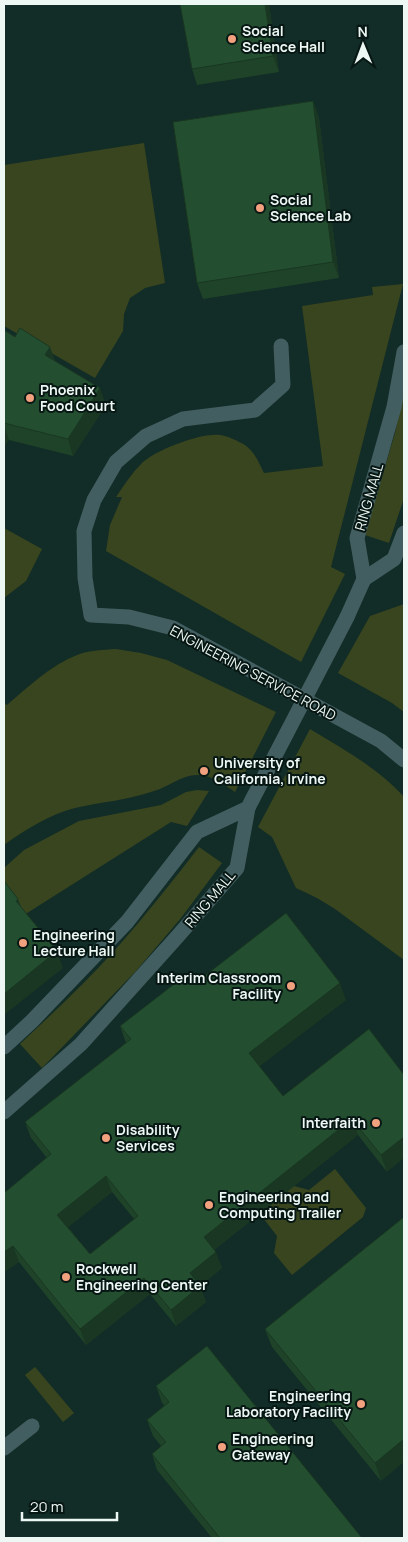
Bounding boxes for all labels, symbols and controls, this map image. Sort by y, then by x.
north arrow [338,20,388,70]
place label: Social Science Hall [242,21,325,56]
text: N [358,22,368,41]
marker: Social Science Hall [226,33,238,45]
place label: Social Science Lab [270,190,351,225]
marker: Social Science Lab [254,202,266,214]
place label: Phoenix Food Court [40,380,115,415]
marker: Phoenix Food Court [24,392,36,404]
street label: RING MALL [350,461,387,533]
street label: ENGINEERING SERVICE ROAD [167,621,340,724]
place label: University of California, Irvine [214,753,326,788]
marker: University of California, Irvine [198,765,210,777]
street label: RING MALL [180,866,239,931]
place label: Engineering Lecture Hall [33,925,115,960]
marker: Engineering Lecture Hall [17,937,29,949]
place label: Interim Classroom Facility [156,968,281,1003]
marker: Interim Classroom Facility [285,980,297,992]
place label: Interfaith [302,1113,366,1132]
marker: Interfaith [370,1117,382,1129]
place label: Disability Services [116,1120,180,1155]
marker: Disability Services [100,1132,112,1144]
place label: Engineering and Computing Trailer [219,1187,342,1222]
marker: Engineering and Computing Trailer [203,1199,215,1211]
place label: Rockwell Engineering Center [76,1259,208,1294]
marker: Rockwell Engineering Center [60,1271,72,1283]
place label: Engineering Laboratory Facility [226,1386,351,1421]
marker: Engineering Laboratory Facility [355,1398,367,1410]
place label: Engineering Gateway [232,1429,314,1464]
marker: Engineering Gateway [216,1441,228,1453]
scale bar [22,1490,118,1522]
text: 20 m [30,1496,63,1517]

